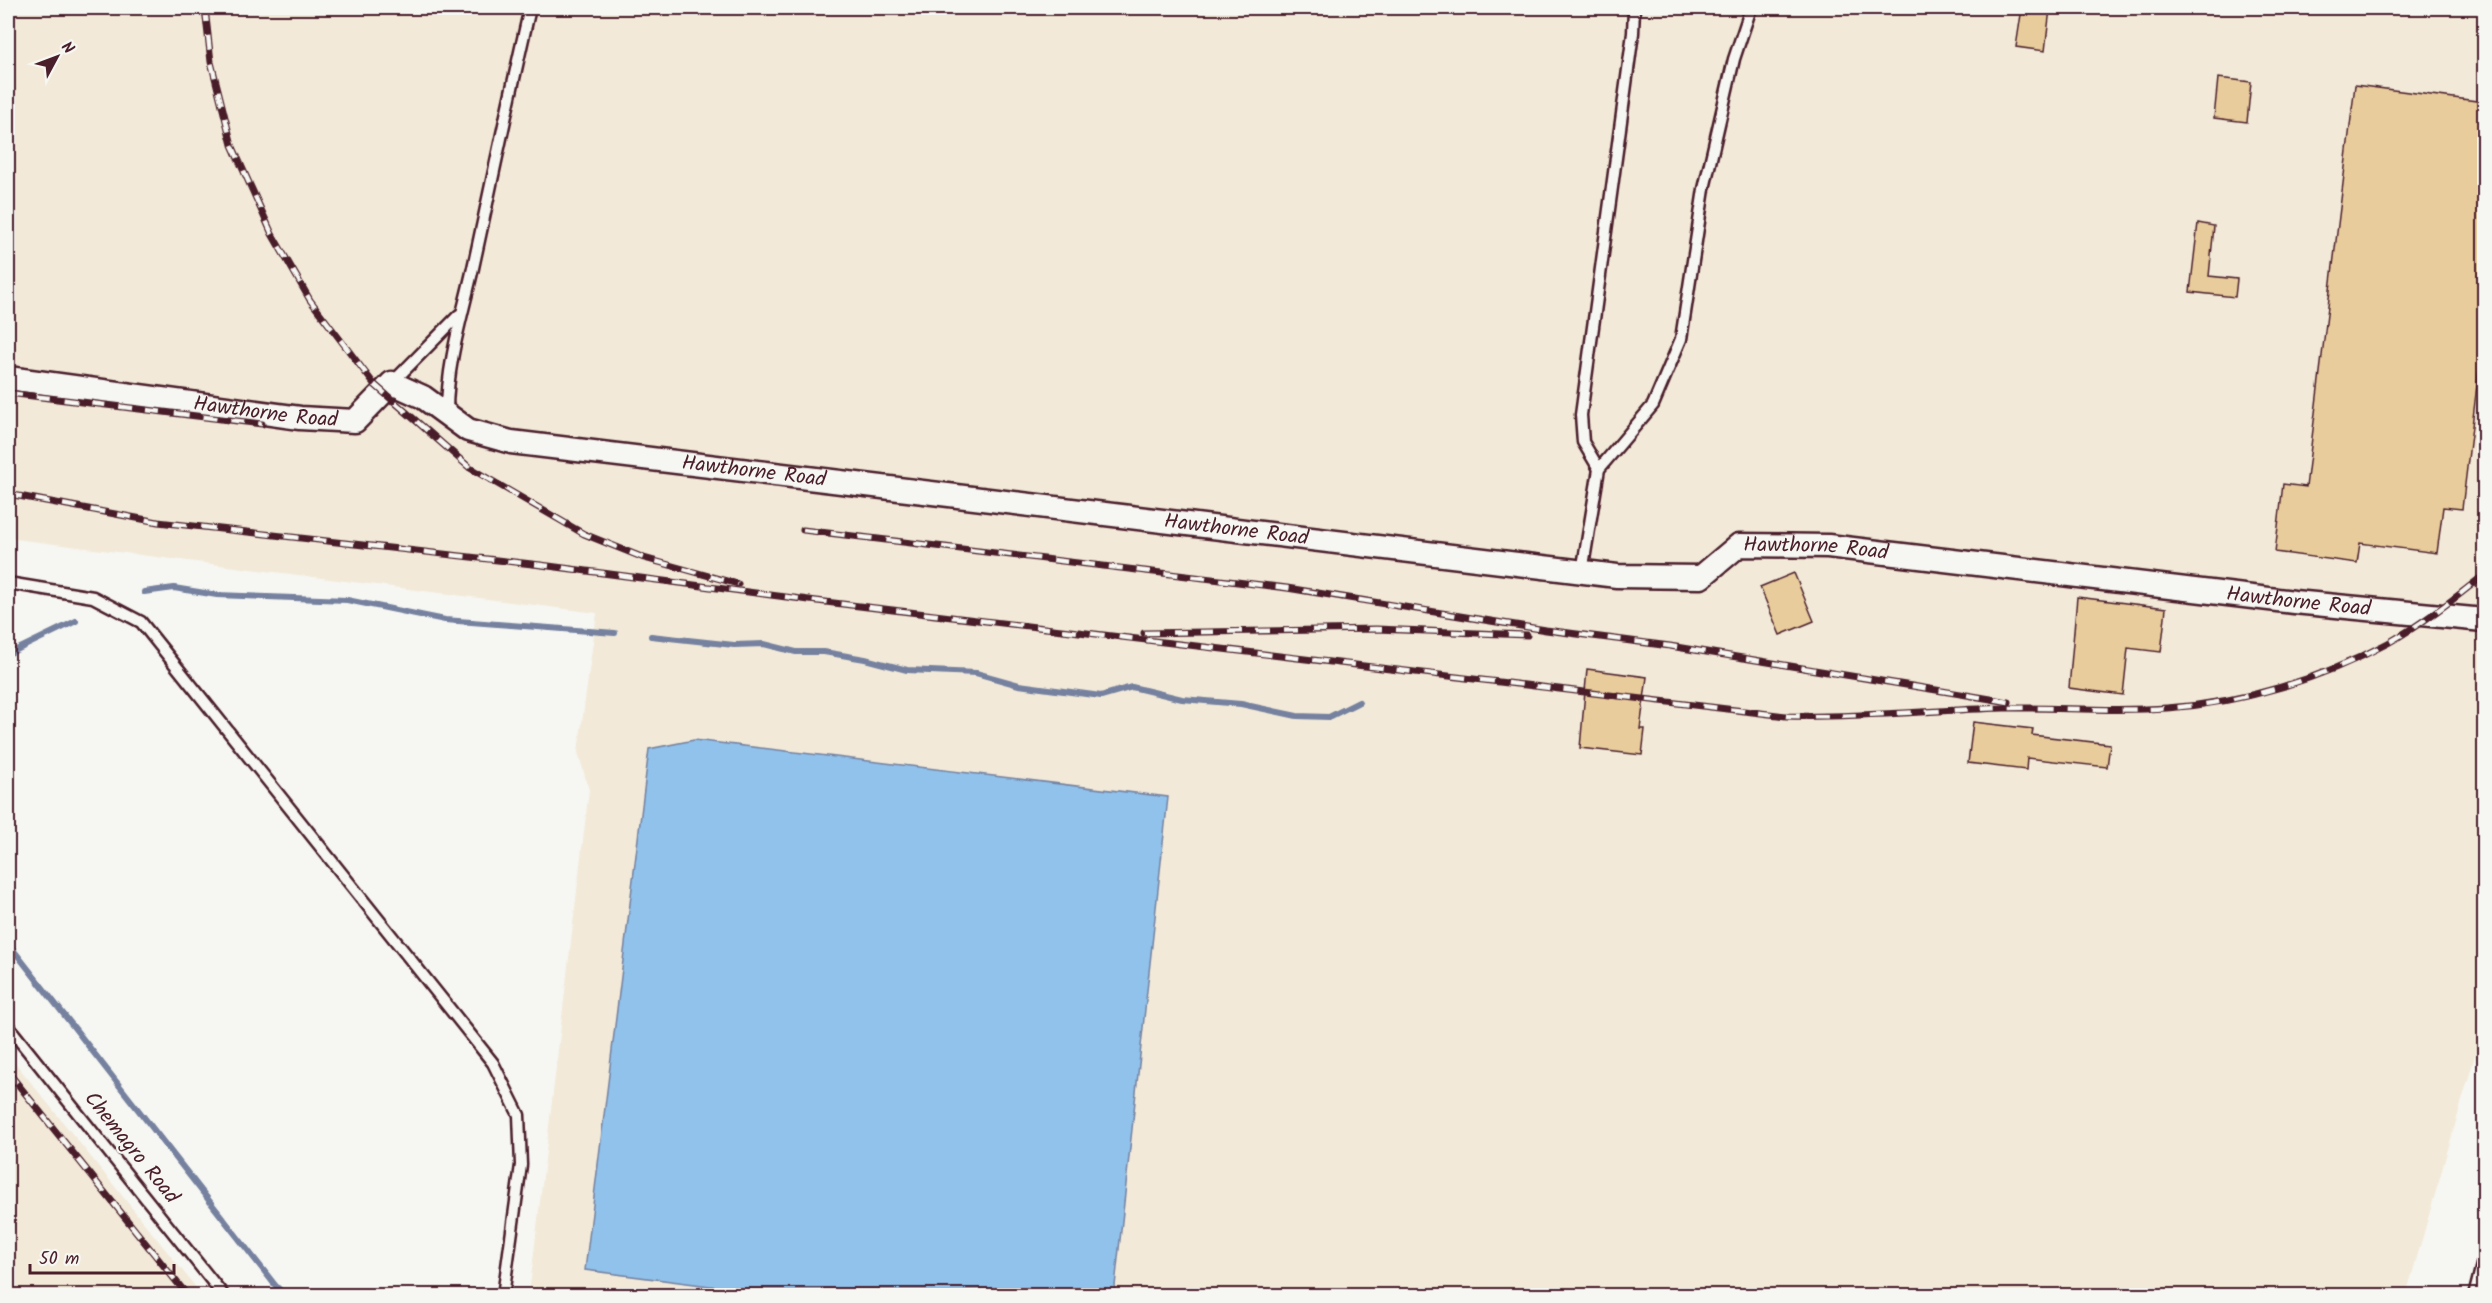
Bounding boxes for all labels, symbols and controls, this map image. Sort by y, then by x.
north arrow [27,27,87,87]
text: N [54,36,80,60]
street label: Hawthorne Road [191,387,339,437]
street label: Hawthorne Road [680,446,828,497]
street label: Hawthorne Road [1162,505,1311,555]
street label: Hawthorne Road [1743,529,1891,570]
street label: Hawthorne Road [2225,578,2373,626]
street label: Chemagro Road [75,1084,187,1212]
scale bar [30,1237,174,1275]
text: 50 m [39,1245,79,1274]

